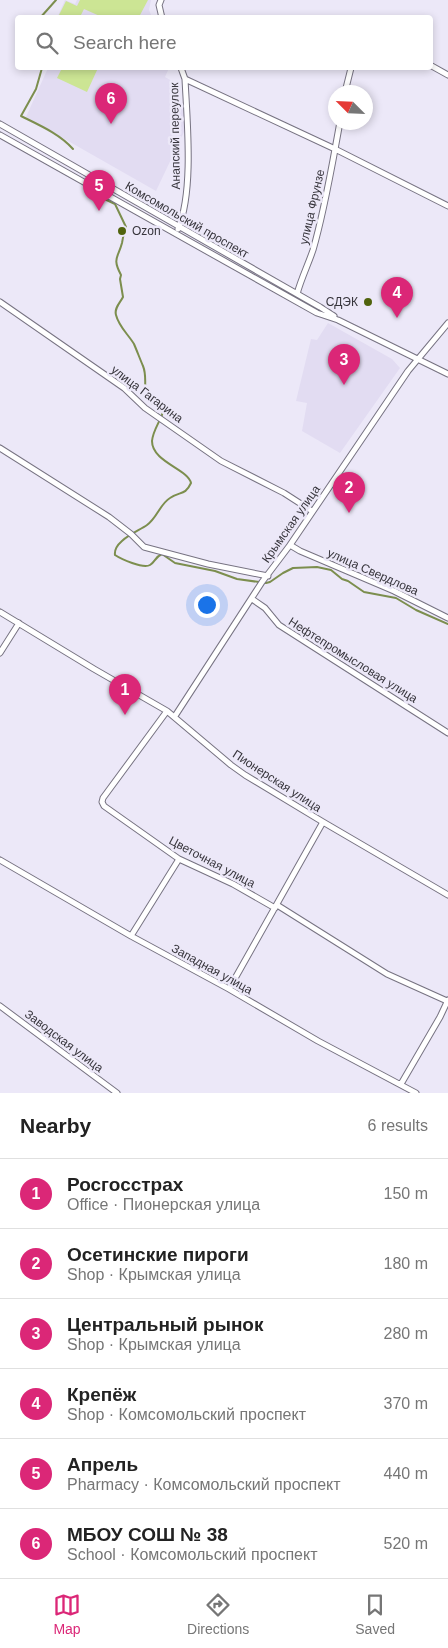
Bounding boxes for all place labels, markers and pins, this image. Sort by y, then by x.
pin: 6 [95,83,127,124]
pin: 5 [83,170,115,211]
place label: Ozon [132,224,161,238]
marker: Ozon [116,225,128,237]
pin: 4 [381,277,413,318]
place label: СДЭК [326,295,358,309]
marker: СДЭК [362,296,374,308]
pin: 3 [328,344,360,385]
pin: 2 [333,472,365,513]
pin: 1 [109,674,141,715]

